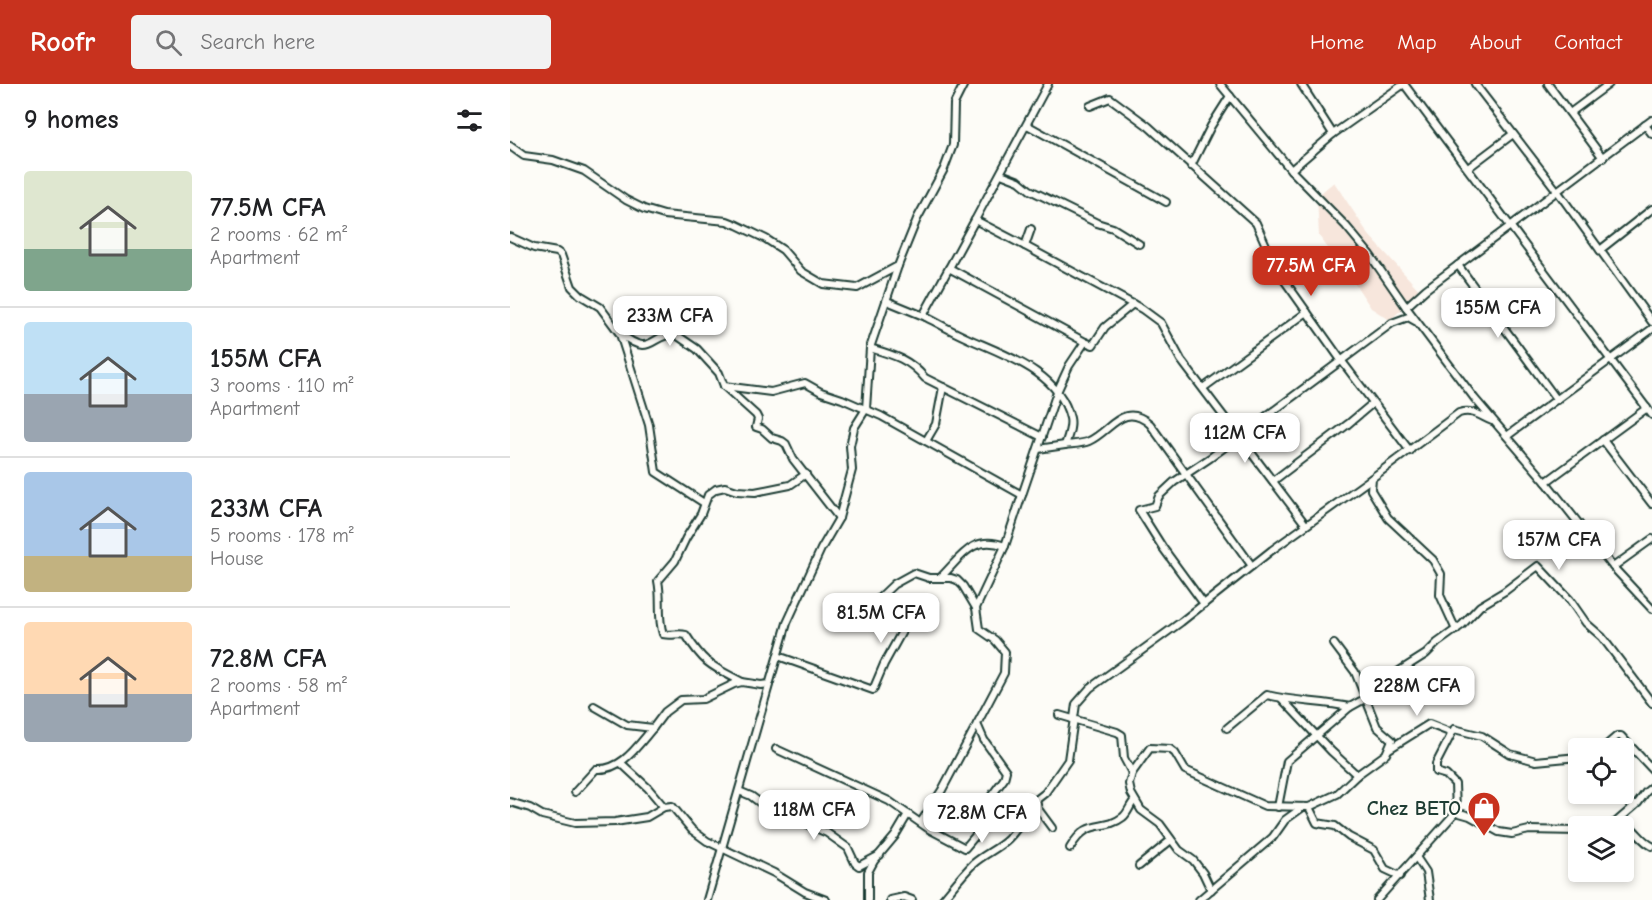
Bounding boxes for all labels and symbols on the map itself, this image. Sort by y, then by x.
pin: 77.5M CFA [1242,246,1380,297]
pin: 155M CFA [1436,288,1560,339]
pin: 233M CFA [608,296,732,347]
pin: 112M CFA [1183,413,1307,464]
pin: 157M CFA [1497,520,1621,571]
pin: 81.5M CFA [812,593,950,644]
pin: 228M CFA [1355,666,1479,717]
pin: 118M CFA [752,790,876,841]
shop icon: Chez BETO [1466,790,1502,837]
pin: 72.8M CFA [913,793,1051,844]
place label: Chez BETO [1367,797,1461,820]

